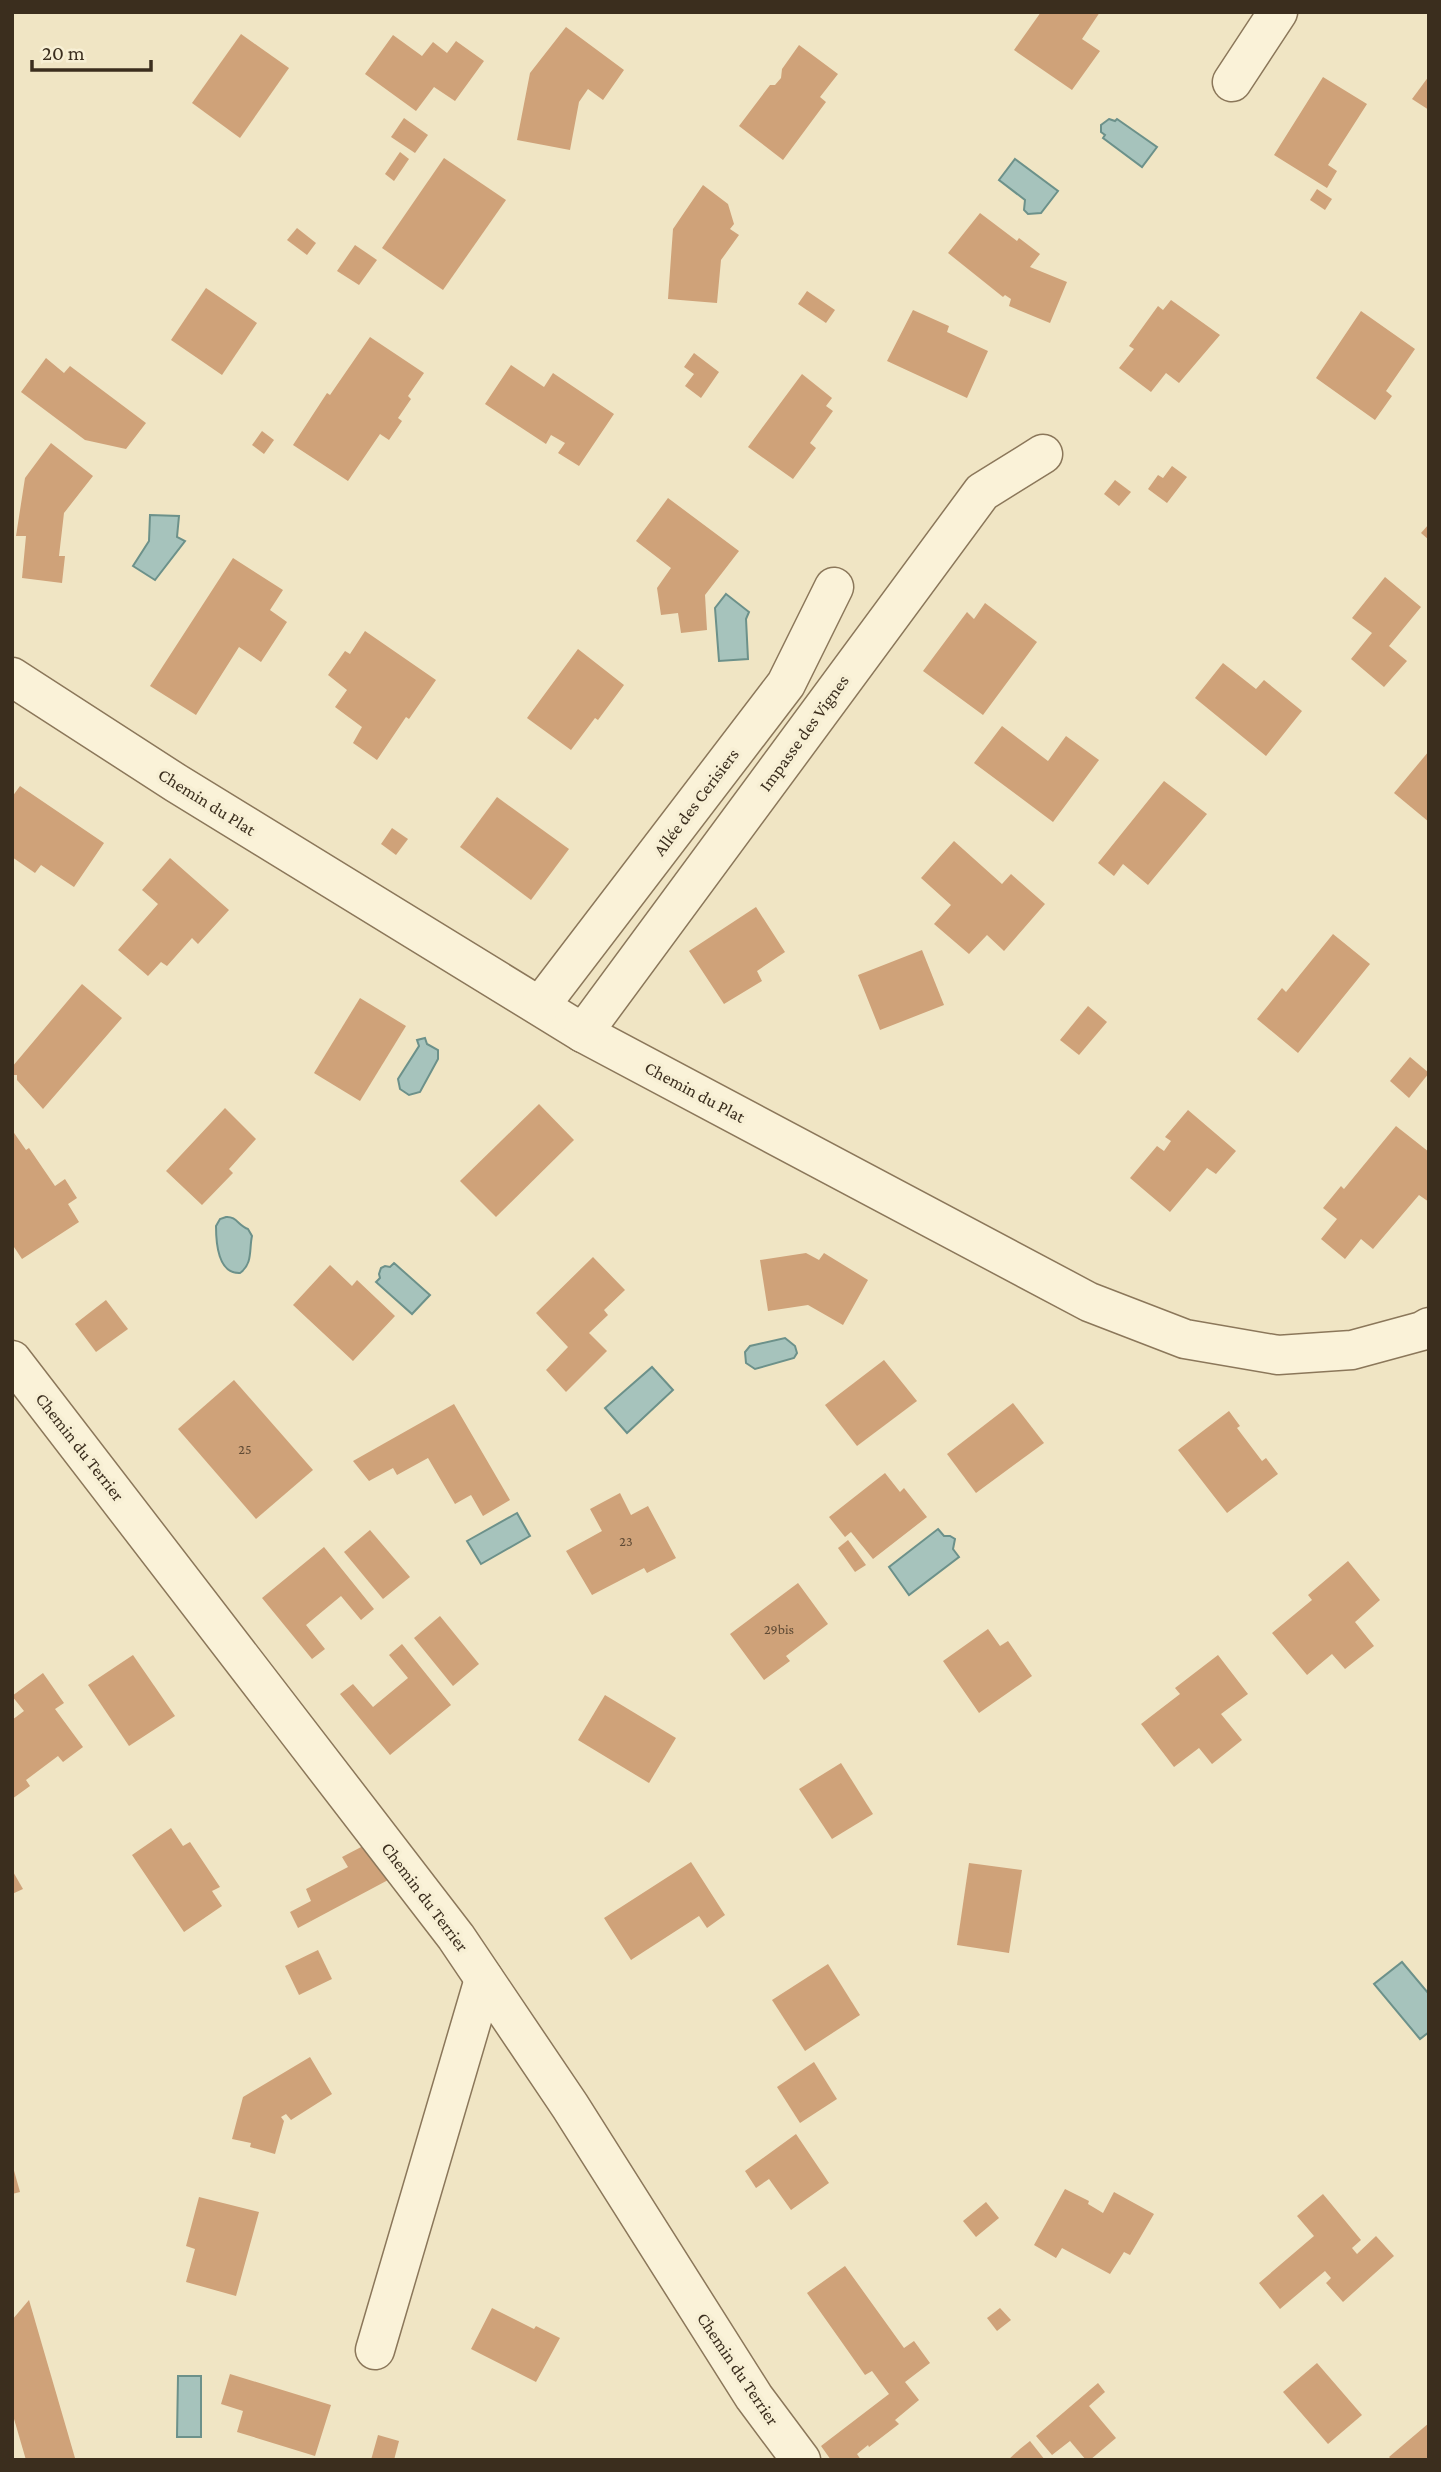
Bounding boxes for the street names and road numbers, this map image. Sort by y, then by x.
street label: Impasse des Vignes [755,671,853,795]
street label: Allée des Cerisiers [649,744,743,860]
street label: Chemin du Plat [155,764,260,840]
street label: Chemin du Plat [641,1057,750,1127]
street label: Chemin du Terrier [32,1389,129,1505]
street label: Chemin du Terrier [377,1838,473,1956]
street label: Chemin du Terrier [693,2309,783,2430]

